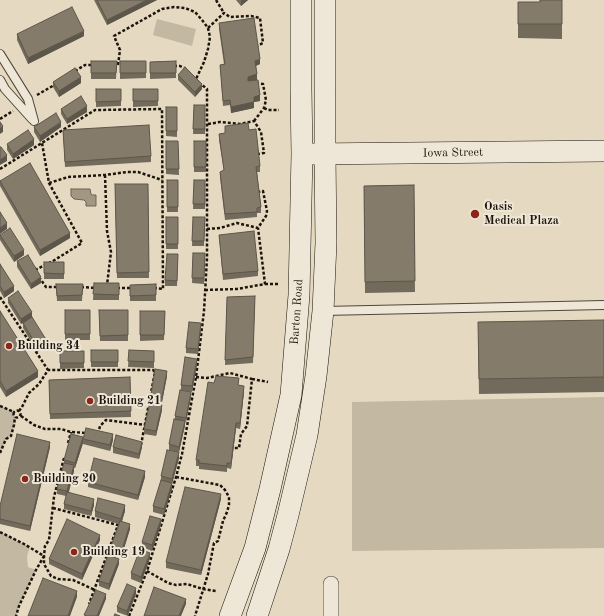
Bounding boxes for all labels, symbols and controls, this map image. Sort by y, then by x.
street label: Iowa Street [423,145,483,161]
place label: Oasis Medical Plaza [484,200,559,228]
marker: Oasis Medical Plaza [469,208,481,220]
street label: Barton Road [288,279,306,345]
place label: Building 34 [17,339,80,353]
marker: Building 34 [4,341,14,351]
place label: Building 21 [98,394,161,408]
marker: Building 21 [85,396,95,406]
place label: Building 20 [33,472,96,486]
marker: Building 20 [20,474,30,484]
place label: Building 19 [82,545,145,559]
marker: Building 19 [69,547,79,557]

